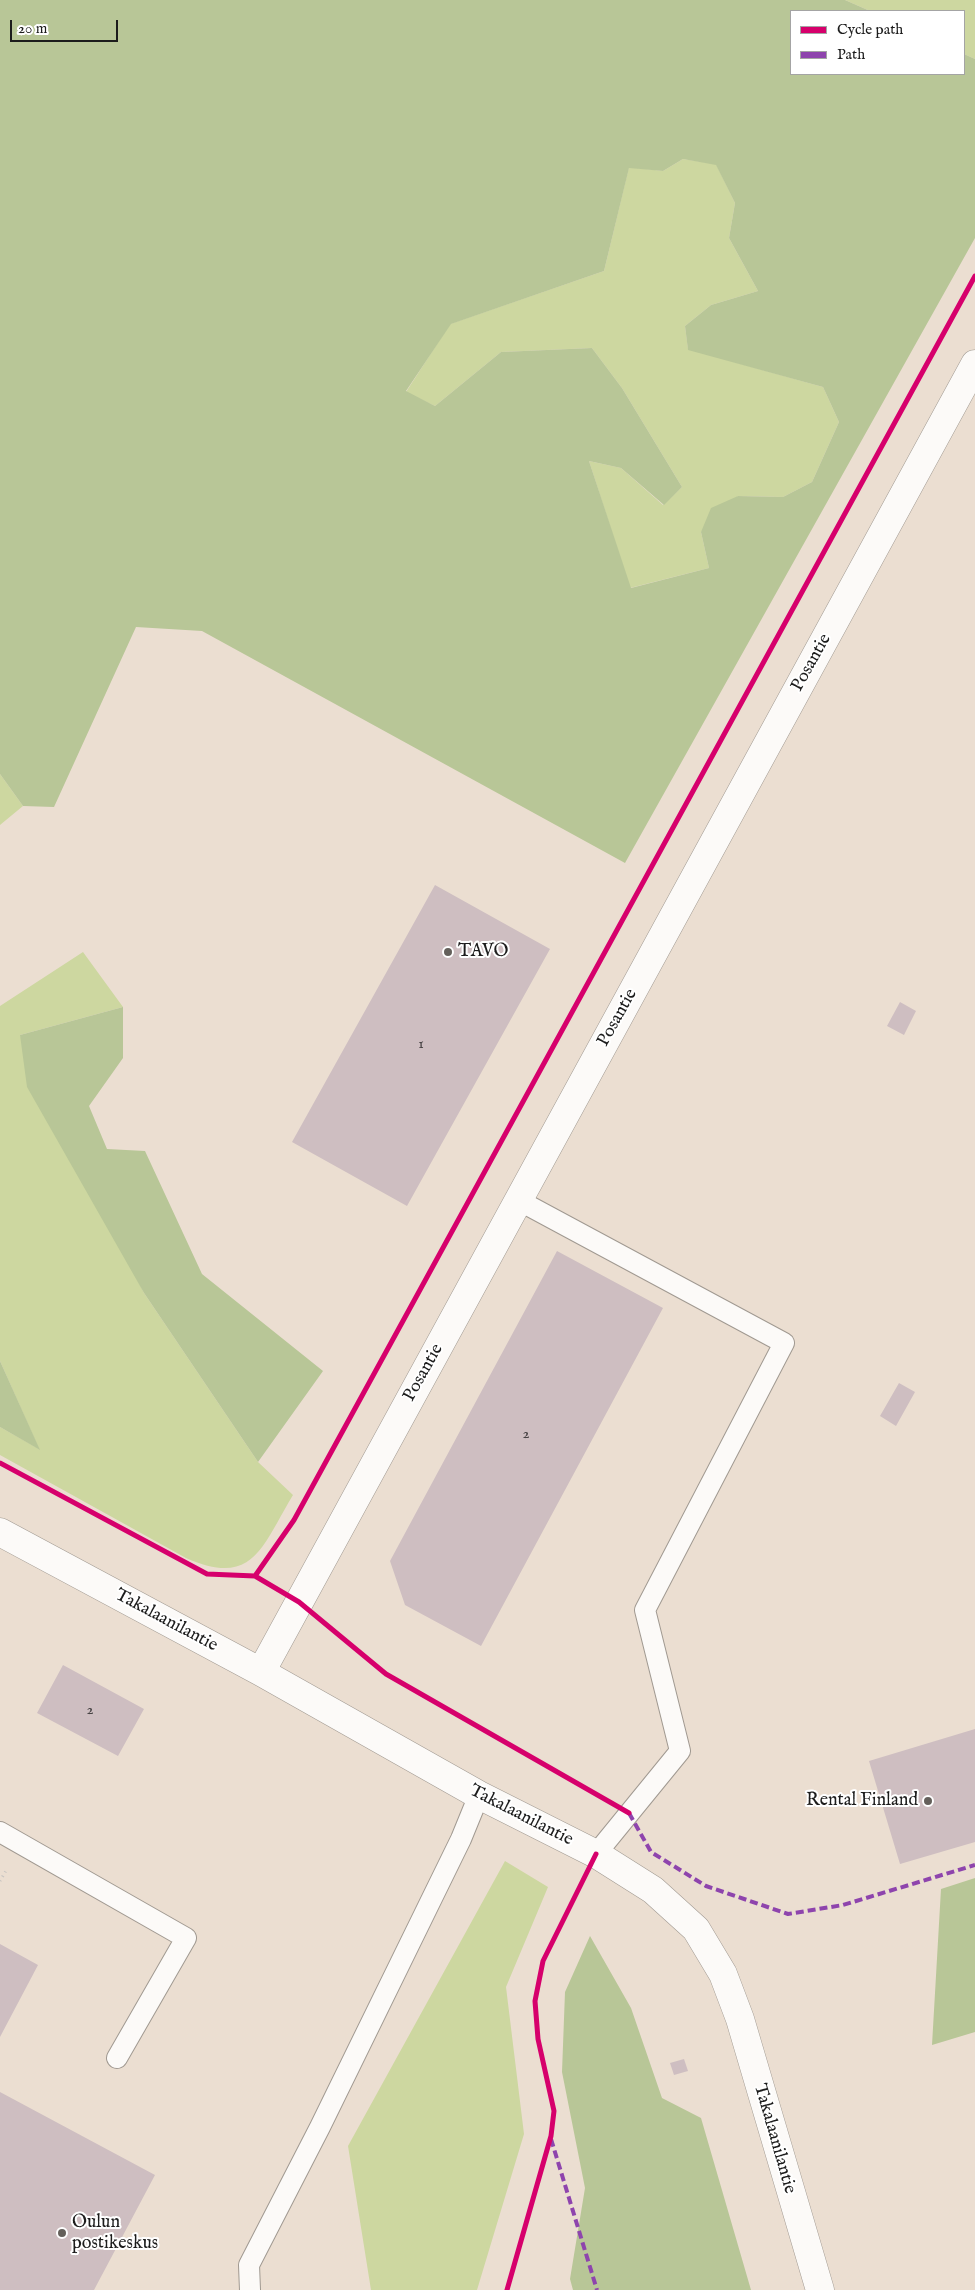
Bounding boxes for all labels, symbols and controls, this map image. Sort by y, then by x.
scale bar [12,10,120,42]
legend [790,10,965,75]
text: 20 m [18,19,47,38]
text: Cycle path [837,20,903,39]
text: Path [837,45,865,64]
street label: Posantie [787,630,837,696]
place label: TAVO [458,941,508,963]
marker: TAVO [442,946,454,958]
street label: Posantie [593,985,643,1051]
house number: 1 [418,1036,424,1054]
street label: Posantie [399,1340,449,1406]
house number: 2 [522,1426,530,1444]
street label: Takalaanilantie [111,1585,221,1657]
house number: 2 [86,1702,94,1720]
street label: Takalaanilantie [466,1781,576,1851]
place label: Rental Finland [806,1790,918,1812]
marker: Rental Finland [922,1795,934,1807]
street label: Takalaanilantie [748,2082,800,2196]
place label: Oulun postikeskus [72,2212,158,2254]
marker: Oulun postikeskus [56,2227,68,2239]

